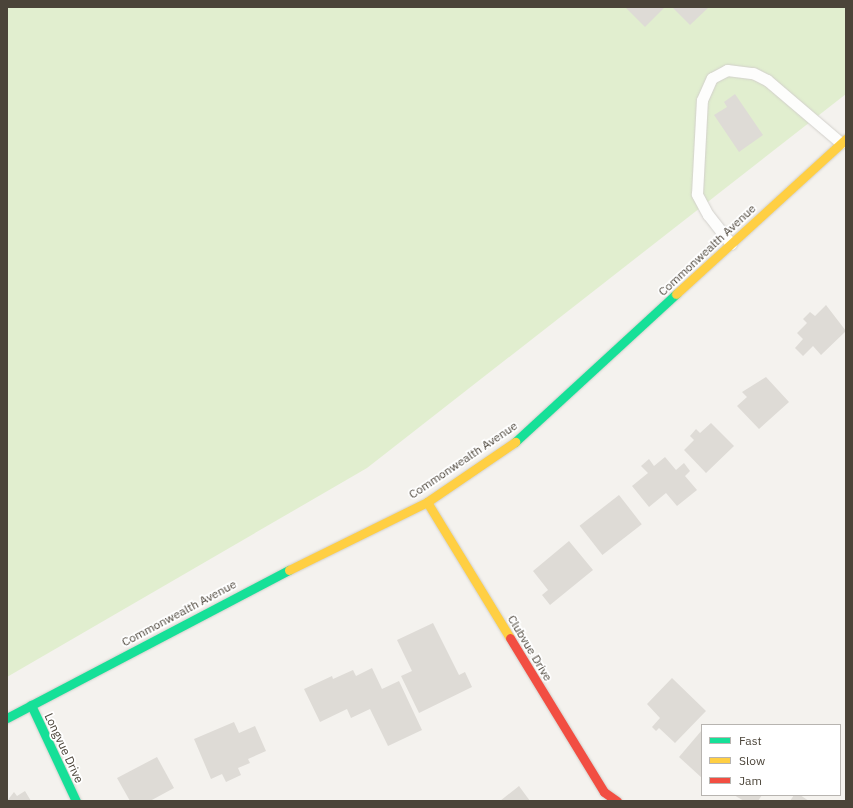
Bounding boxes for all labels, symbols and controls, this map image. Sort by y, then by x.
street label: Commonwealth Avenue [655,201,759,299]
street label: Commonwealth Avenue [406,418,520,502]
street label: Commonwealth Avenue [119,577,239,649]
street label: Clubvue Drive [505,612,555,684]
street label: Longvue Drive [41,711,87,785]
legend [701,724,841,796]
text: Fast [739,733,762,748]
text: Slow [739,753,765,768]
text: Jam [739,773,762,788]

